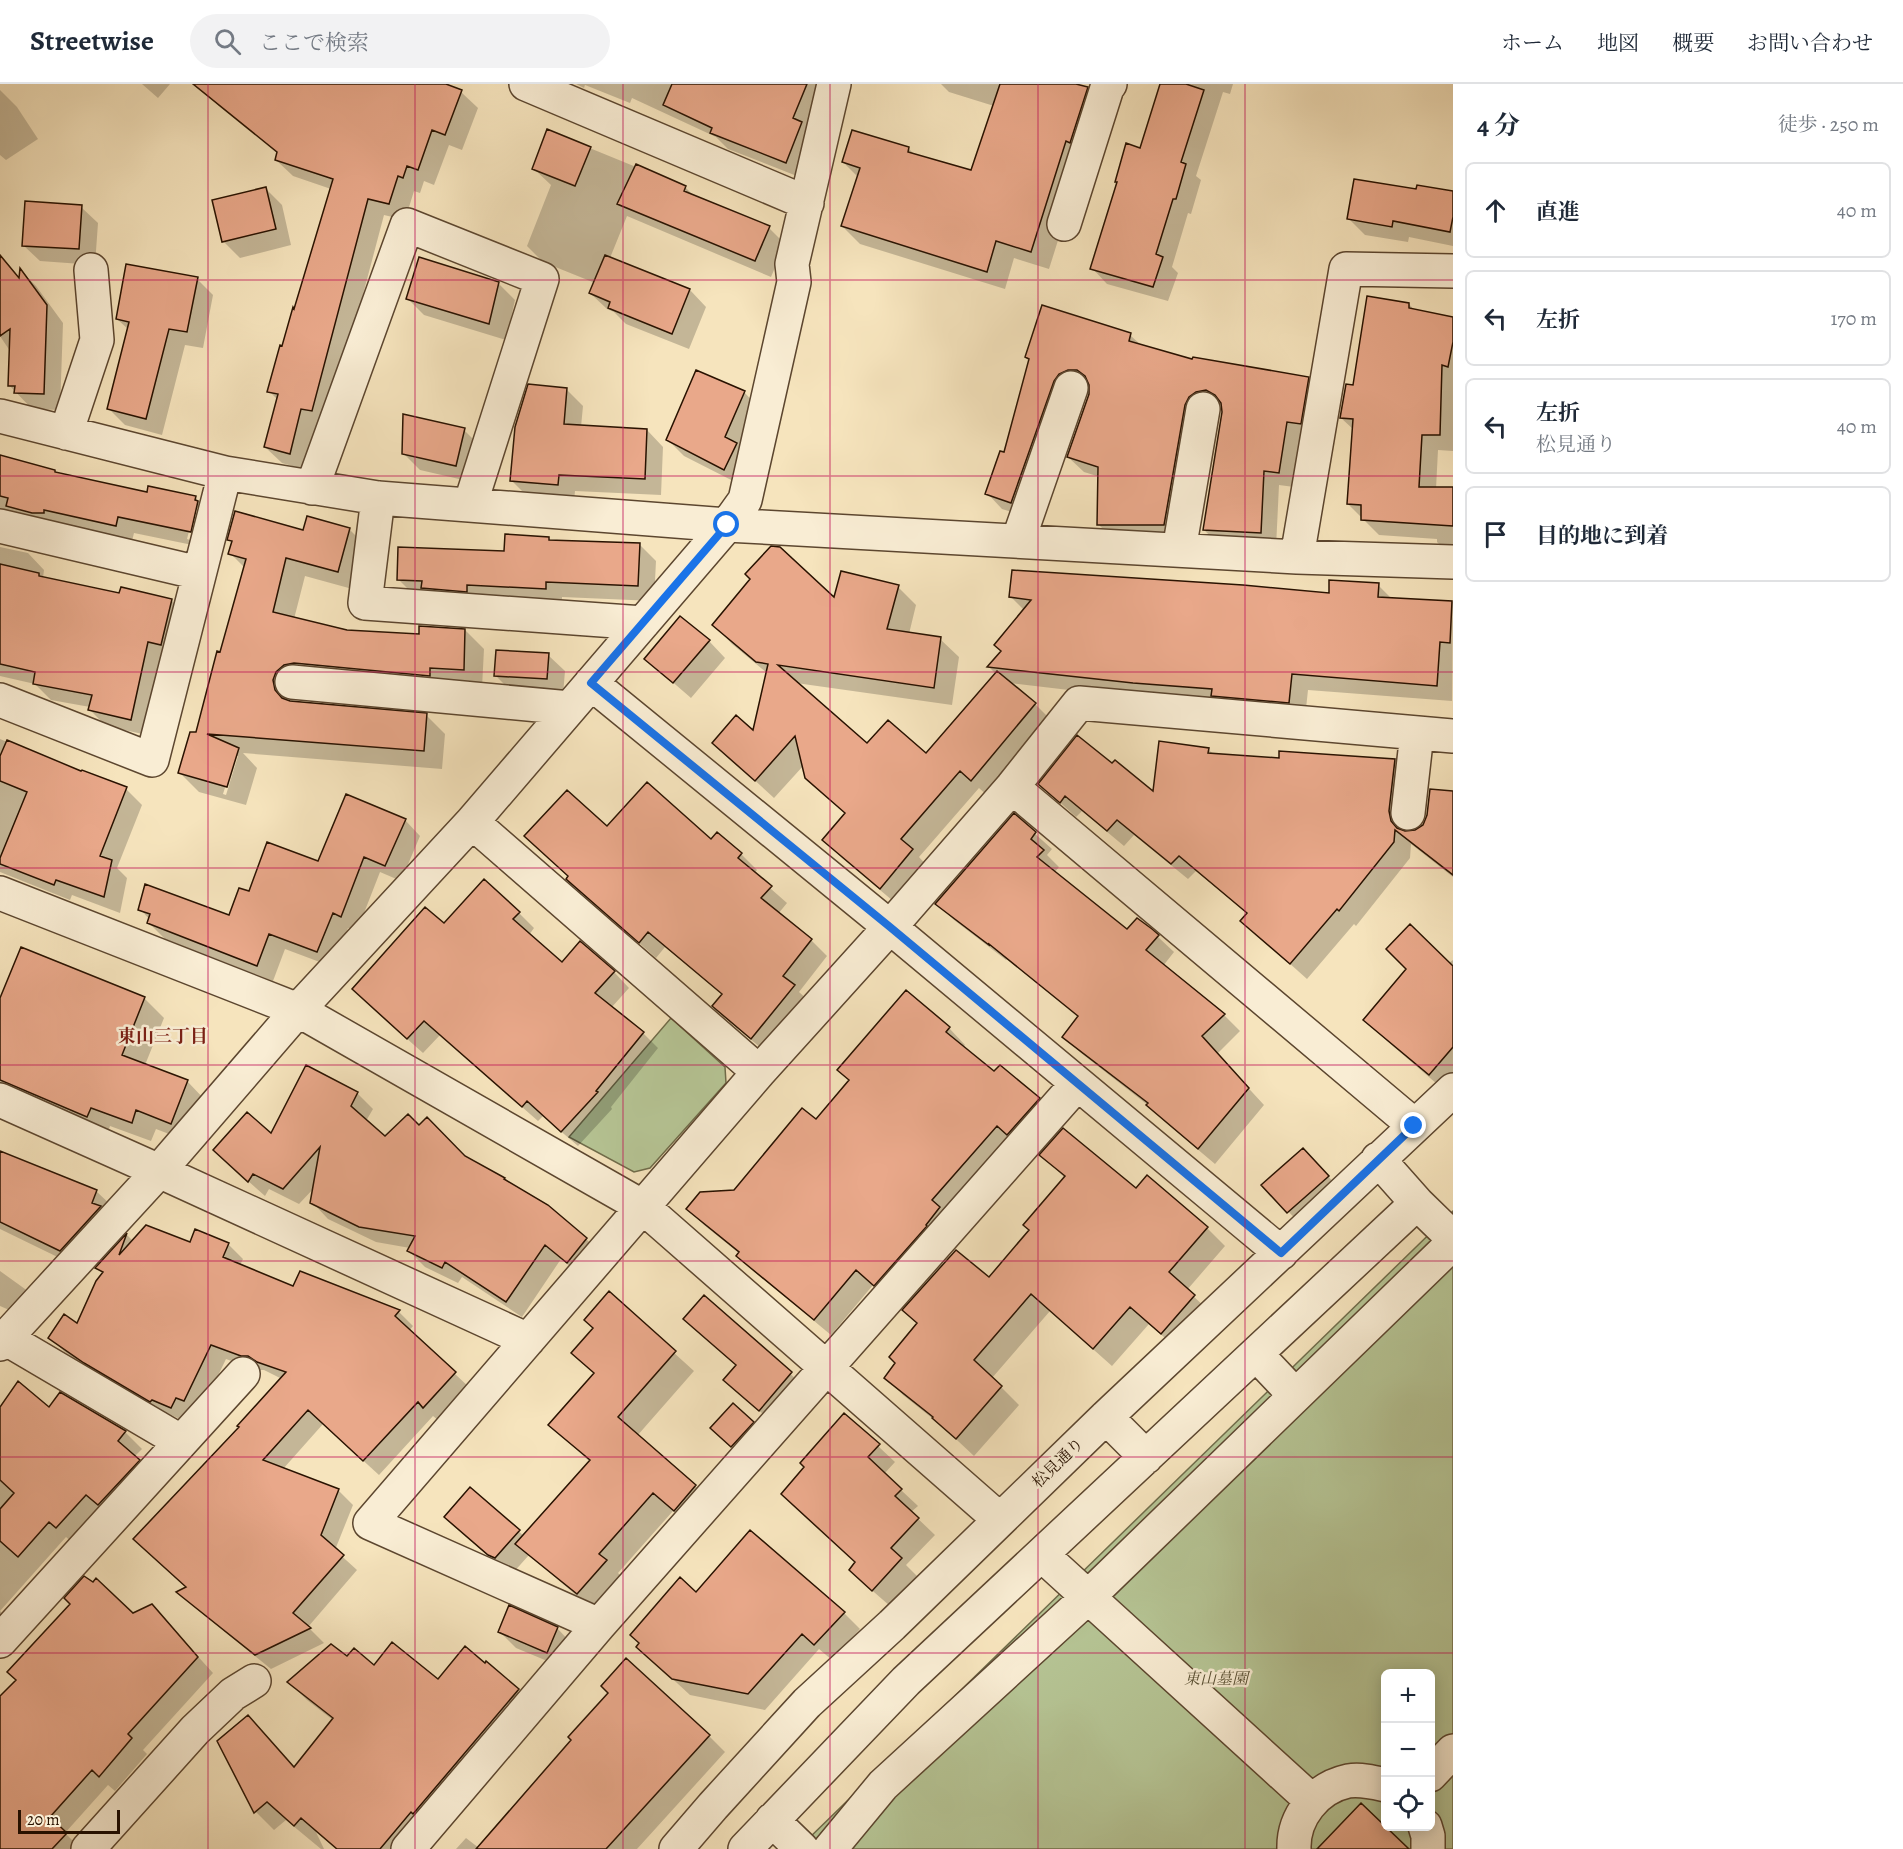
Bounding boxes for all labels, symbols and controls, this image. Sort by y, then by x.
search box [190,14,610,68]
text: Streetwise [30,22,154,60]
icon: search [211,25,244,58]
text: ここで検索 [259,28,369,58]
text: ホーム [1501,29,1564,57]
text: 地図 [1597,29,1639,57]
text: 概要 [1672,29,1714,57]
text: お問い合わせ [1747,29,1873,57]
text: 4 分 [1477,108,1520,143]
text: 徒歩 · 250 m [1778,111,1879,138]
icon: ahead [1479,194,1512,227]
text: 直進 [1536,197,1580,227]
text: 40 m [1837,197,1877,224]
icon: left [1479,302,1512,335]
text: 左折 [1536,305,1580,335]
text: 170 m [1831,305,1877,332]
text: 左折 [1536,398,1580,428]
icon: left [1479,410,1512,443]
text: 40 m [1837,413,1877,440]
text: 松見通り [1536,431,1616,458]
route start [713,511,739,537]
icon: arrive [1479,518,1512,551]
text: 目的地に到着 [1536,521,1668,551]
district label: 東山三丁目 [118,1024,208,1048]
route end [1400,1112,1426,1138]
street label: 松見通り [1027,1433,1089,1493]
park label: 東山墓園 [1184,1668,1251,1690]
map controls [1381,1669,1435,1831]
button: + [1381,1669,1435,1723]
button: − [1381,1723,1435,1777]
button: locate [1381,1777,1435,1831]
scale bar [18,1807,120,1834]
text: 20 m [27,1809,60,1831]

